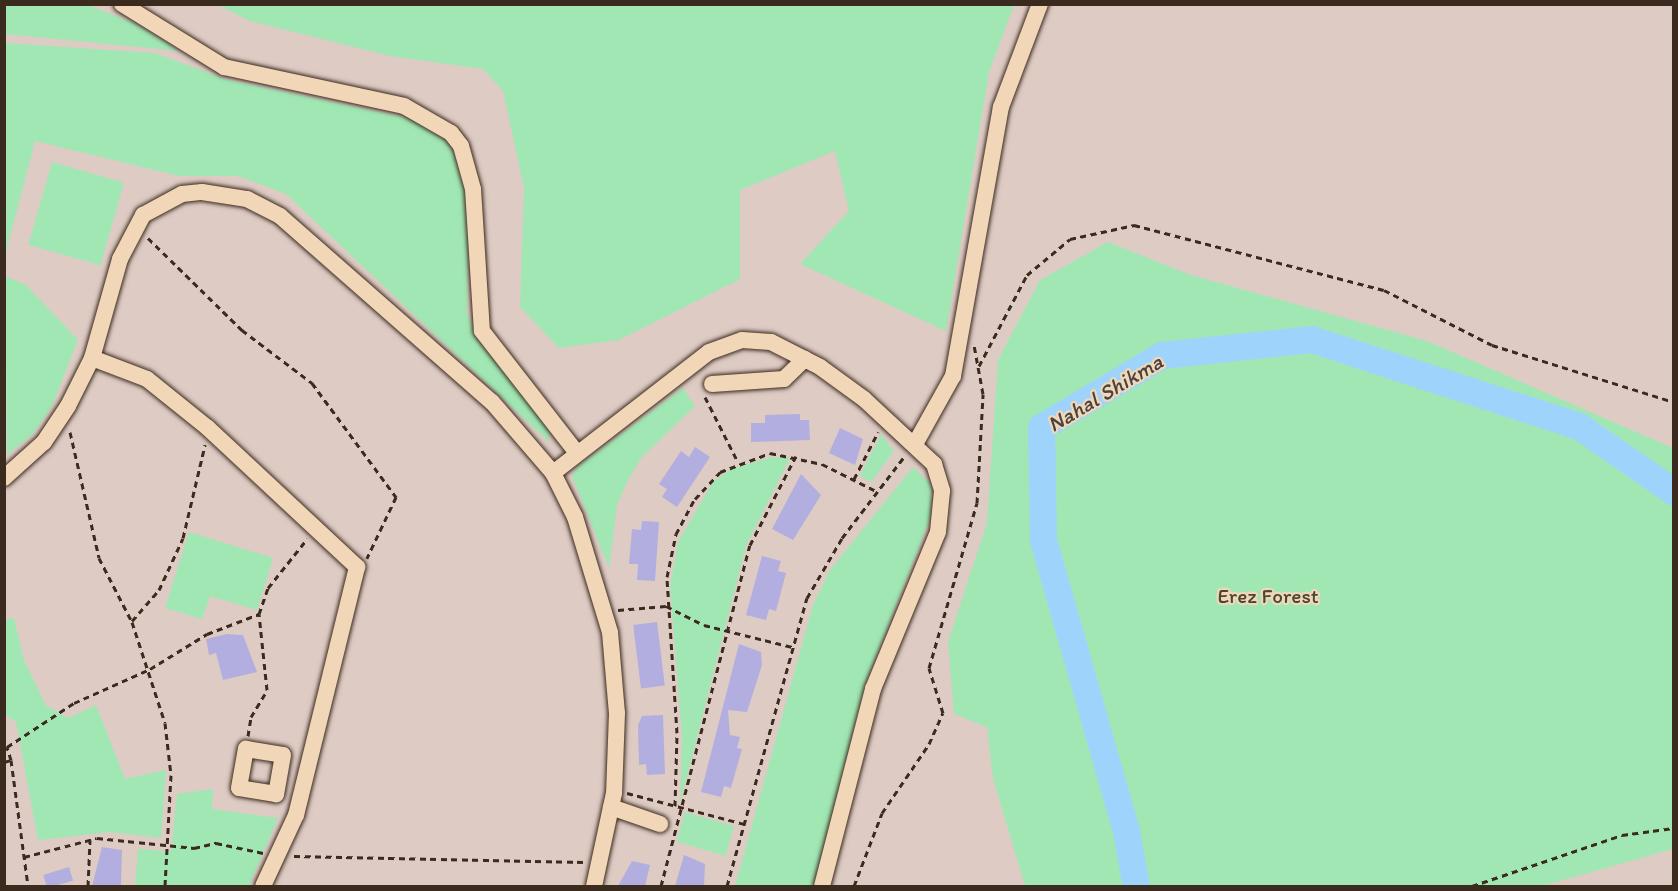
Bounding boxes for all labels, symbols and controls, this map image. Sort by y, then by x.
water label: Nahal Shikma [1042,348,1168,438]
park label: Erez Forest [1218,583,1318,609]

